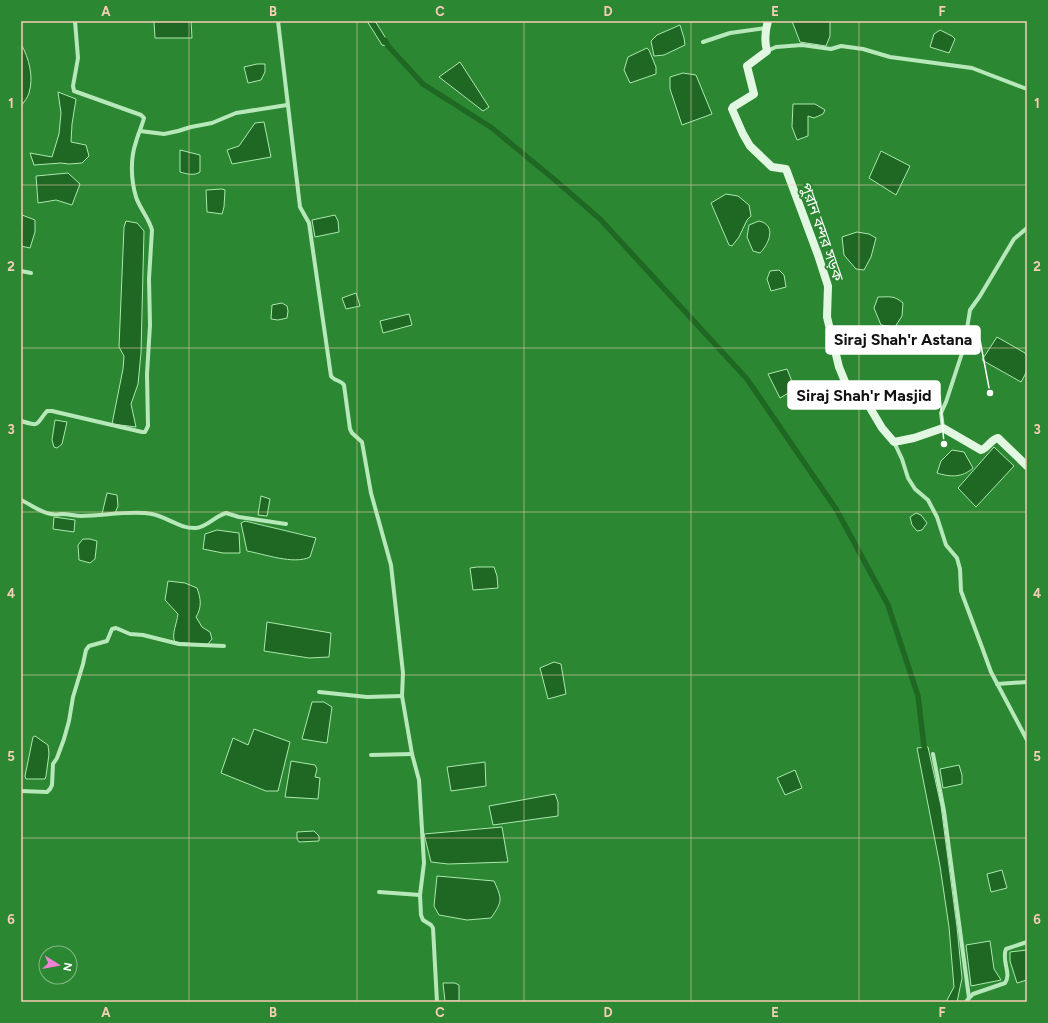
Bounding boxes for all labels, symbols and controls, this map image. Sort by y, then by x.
text: A [101,4,111,19]
text: B [269,4,277,19]
text: C [435,4,445,19]
text: D [603,4,613,19]
text: E [771,4,779,19]
text: F [938,4,946,19]
text: 1 [8,96,14,111]
text: 1 [1034,96,1040,111]
street label: পুরান বন্দর সড়ক [797,180,848,284]
text: 2 [7,259,15,274]
text: 2 [1033,259,1041,274]
callout: Siraj Shah'r Astana [826,326,980,354]
text: Siraj Shah'r Astana [834,330,972,349]
callout: Siraj Shah'r Masjid [788,381,940,409]
text: Siraj Shah'r Masjid [796,386,932,405]
text: 3 [7,422,15,437]
text: 3 [1033,422,1041,437]
text: 4 [7,586,15,601]
text: 4 [1033,586,1041,601]
text: 5 [7,749,15,764]
text: 5 [1033,749,1041,764]
text: 6 [7,912,15,927]
text: 6 [1033,912,1041,927]
north arrow [38,945,78,985]
text: N [60,961,75,972]
text: A [101,1005,111,1020]
text: B [269,1005,277,1020]
text: C [435,1005,445,1020]
text: D [603,1005,613,1020]
text: E [771,1005,779,1020]
text: F [938,1005,946,1020]

